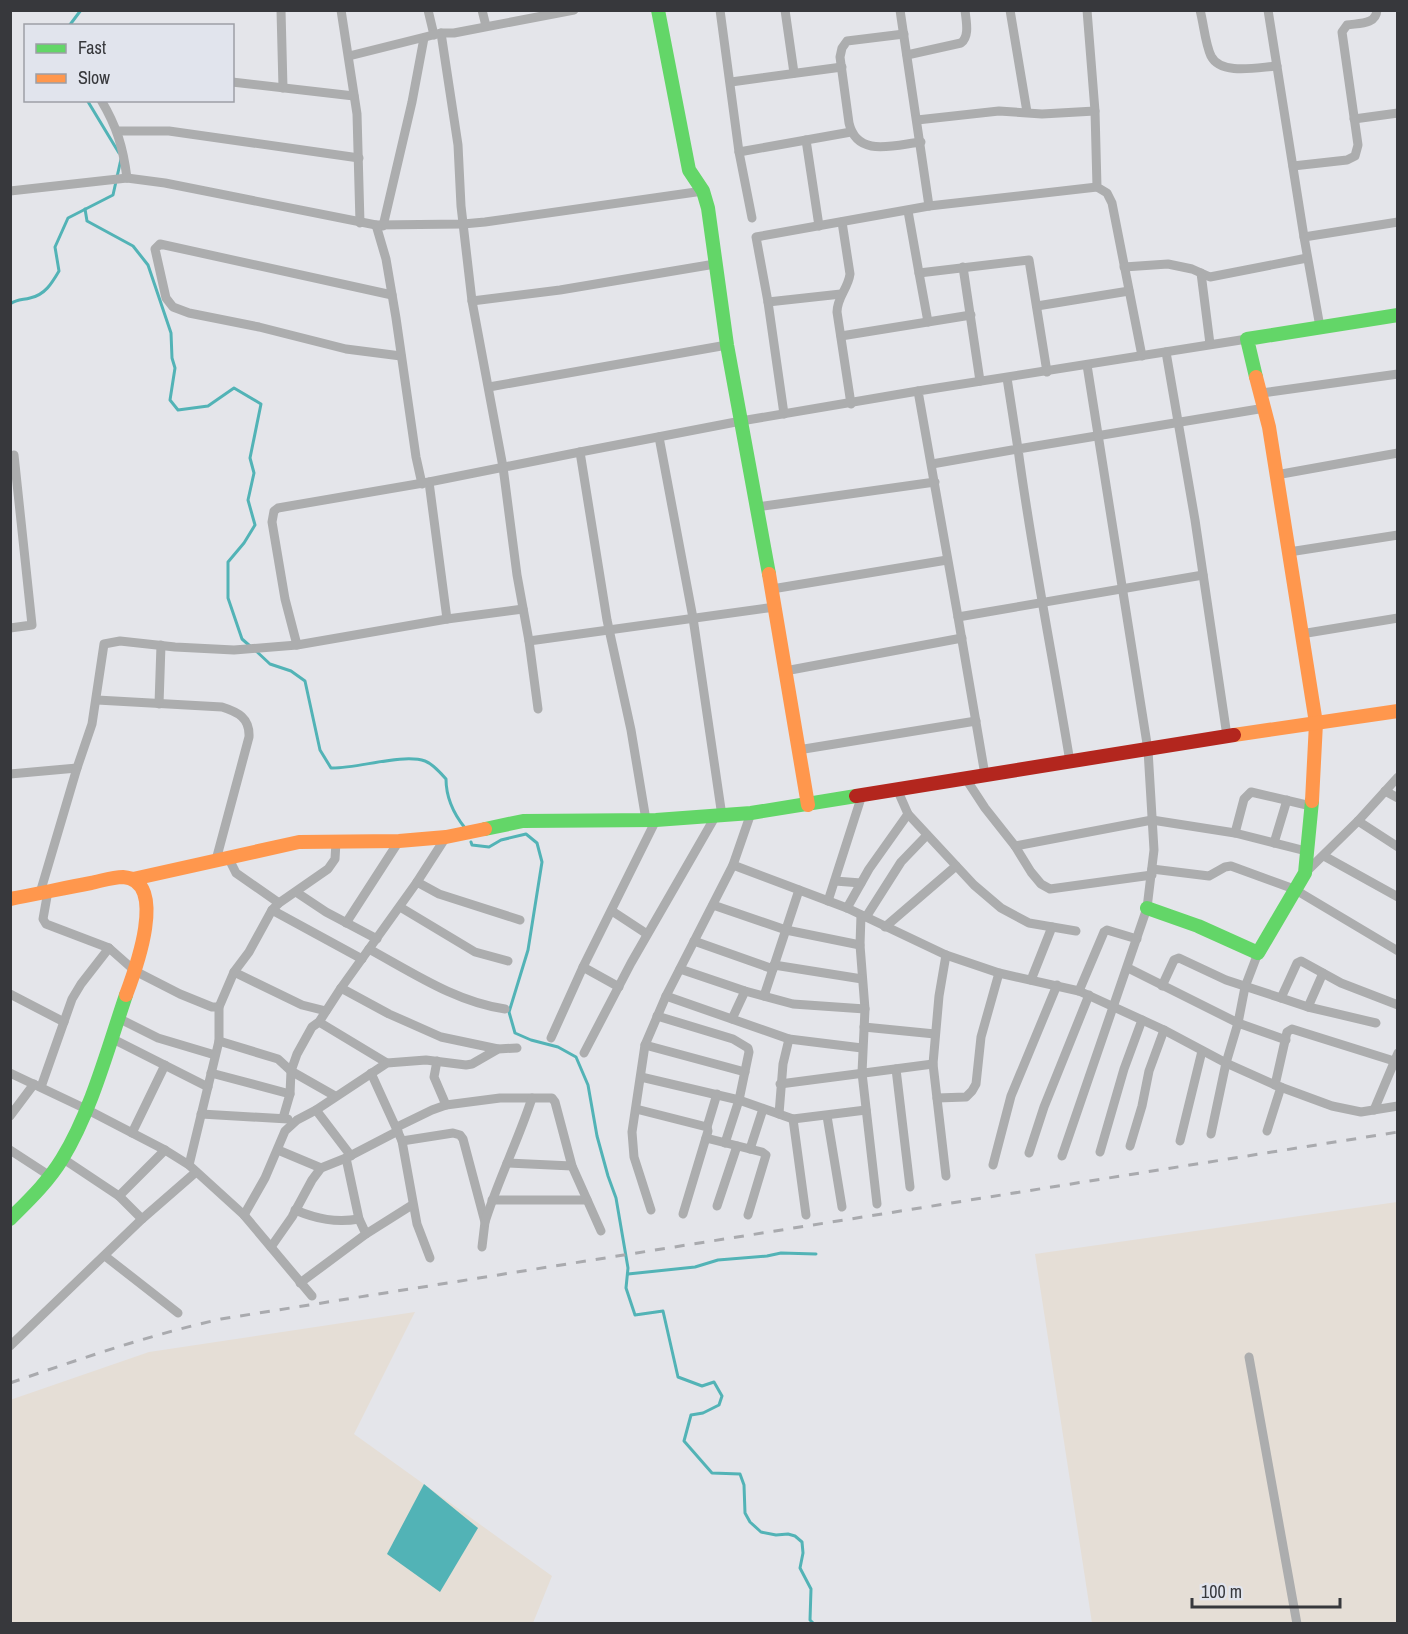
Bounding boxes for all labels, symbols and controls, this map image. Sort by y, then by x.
legend [24,24,234,102]
text: Fast [78,35,106,60]
text: Slow [78,65,110,90]
scale bar [1192,1571,1340,1609]
text: 100 m [1201,1579,1242,1604]

